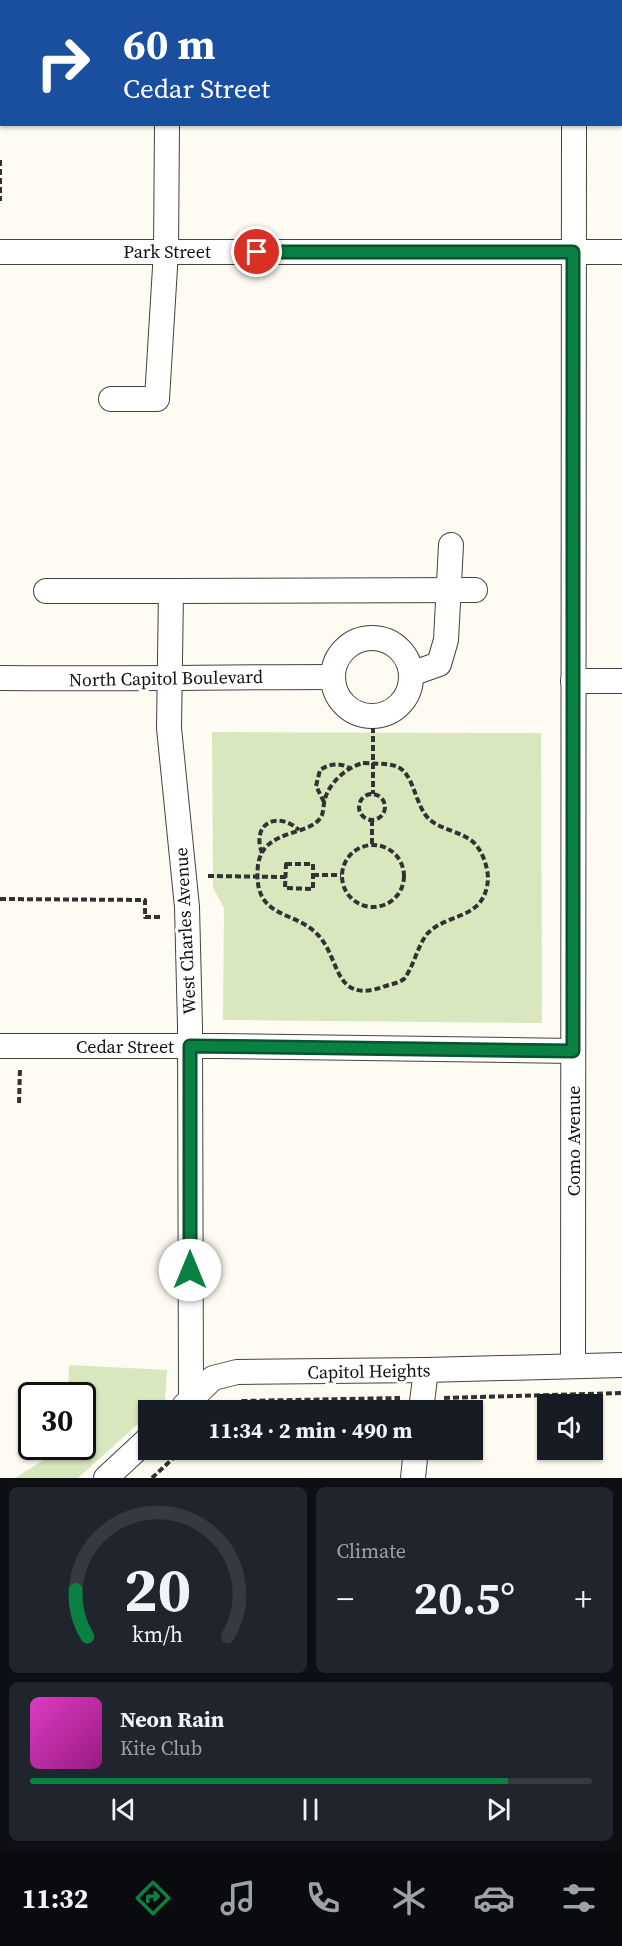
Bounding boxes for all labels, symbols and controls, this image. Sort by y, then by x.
text: 60 m [123,15,216,73]
icon: right [24,24,102,102]
text: Cedar Street [123,70,270,107]
pin [231,226,282,277]
icon: arrive [240,235,273,268]
street label: Park Street [123,239,211,264]
street label: North Capitol Boulevard [69,664,263,692]
street label: West Charles Avenue [168,847,202,1015]
street label: Cedar Street [76,1034,174,1059]
street label: Como Avenue [561,1086,586,1196]
position arrow [158,1238,222,1302]
street label: Capitol Heights [307,1357,431,1385]
speed limit sign: 30 [18,1382,96,1460]
map controls [537,1394,603,1460]
button: sound [537,1394,603,1460]
text: 11:34 · 2 min · 490 m [209,1415,412,1445]
text: Climate [337,1537,406,1565]
text: 20 [124,1546,192,1632]
text: 20.5° [414,1567,515,1629]
text: − [337,1576,354,1621]
text: + [575,1576,592,1621]
text: km/h [132,1620,183,1649]
text: Neon Rain [120,1704,224,1734]
text: Kite Club [120,1734,202,1762]
icon: previous [107,1793,140,1826]
icon: pause [294,1793,327,1826]
icon: next [482,1793,515,1826]
icon: directions [132,1877,174,1919]
icon: music [217,1877,259,1919]
icon: phone [302,1877,344,1919]
icon: climate [388,1877,430,1919]
icon: car [473,1877,515,1919]
icon: filters [558,1877,600,1919]
text: 11:32 [22,1880,88,1917]

